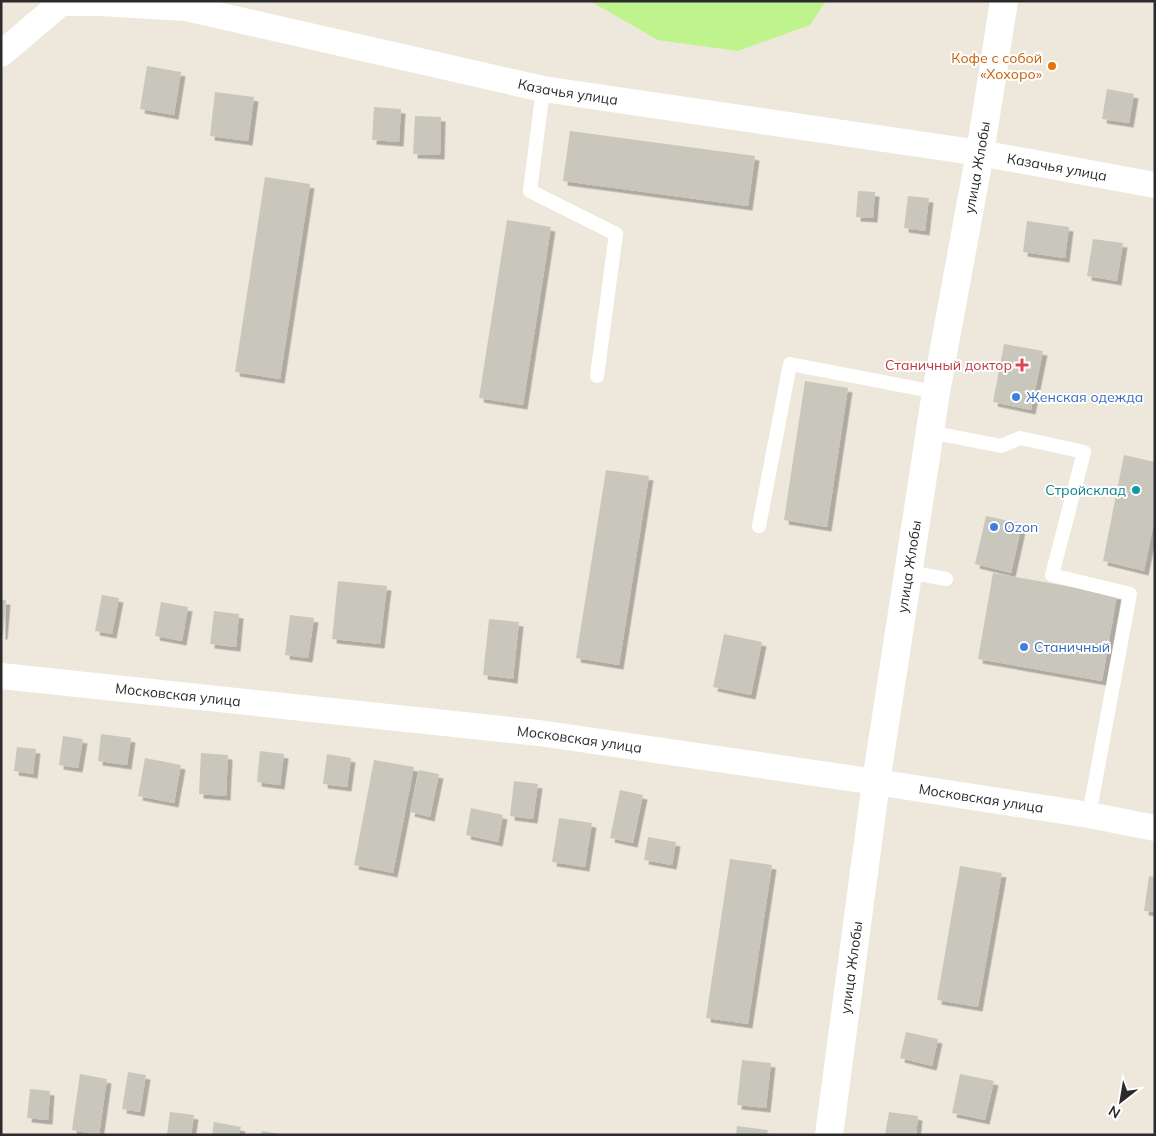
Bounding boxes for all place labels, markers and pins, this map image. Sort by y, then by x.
place label: Кофе с собой «Хохоро» [951,49,1042,83]
marker: Кофе с собой «Хохоро» [1046,60,1058,72]
place label: Станичный доктор [885,356,1012,374]
marker: Станичный доктор [1016,359,1028,371]
place label: Женская одежда [1026,388,1143,406]
marker: Женская одежда [1010,391,1022,403]
place label: Стройсклад [1045,481,1126,499]
marker: Стройсклад [1130,484,1142,496]
place label: Ozon [1004,518,1038,536]
marker: Ozon [988,521,1000,533]
place label: Станичный [1034,638,1110,656]
marker: Станичный [1018,641,1030,653]

